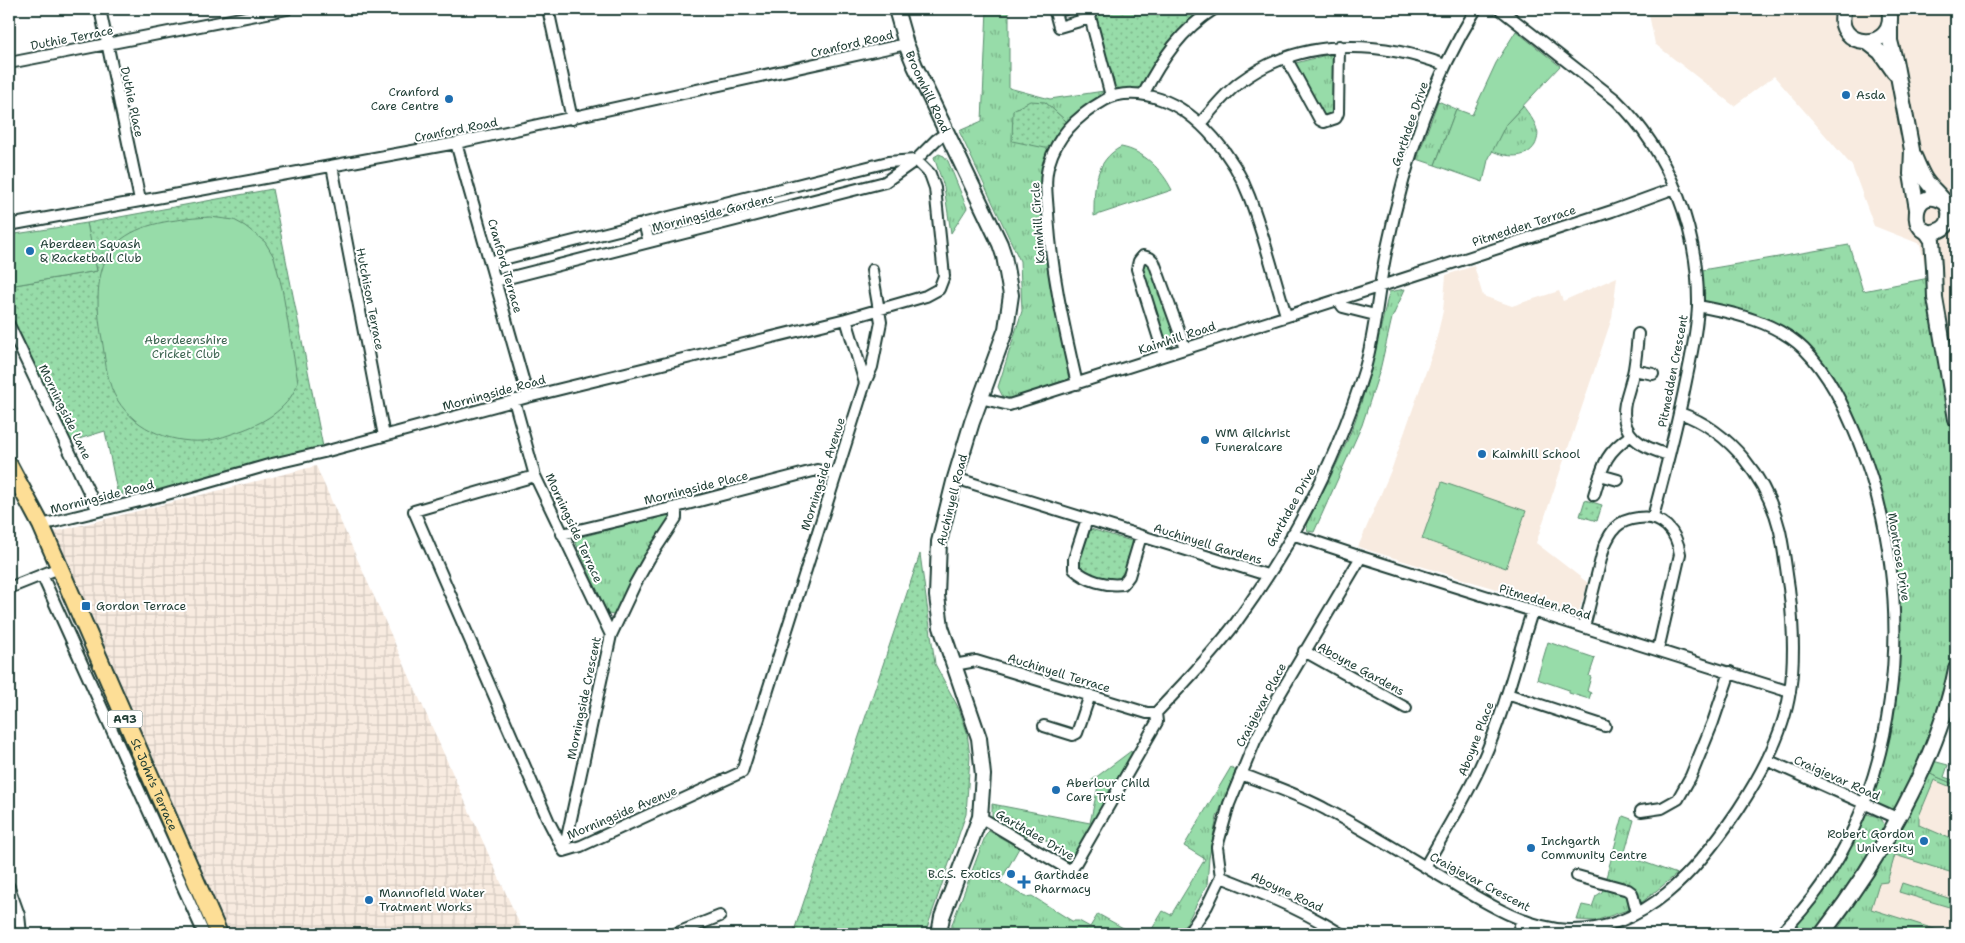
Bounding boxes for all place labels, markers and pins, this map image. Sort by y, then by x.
place label: Cranford Care Centre [371,84,439,114]
place label: Asda [1856,87,1886,103]
marker: Asda [1840,89,1852,101]
marker: Cranford Care Centre [443,93,455,105]
place label: Aberdeen Squash & Racketball Club [40,236,142,266]
marker: Aberdeen Squash & Racketball Club [24,245,36,257]
place label: WM Gilchrist Funeralcare [1215,425,1291,455]
marker: WM Gilchrist Funeralcare [1199,434,1211,446]
place label: Kaimhill School [1492,446,1581,462]
marker: Kaimhill School [1476,448,1488,460]
place label: Gordon Terrace [96,598,186,614]
marker: Gordon Terrace [80,600,92,612]
place label: Aberlour Child Care Trust [1066,775,1150,805]
marker: Aberlour Child Care Trust [1050,784,1062,796]
place label: Robert Gordon University [1827,826,1914,856]
place label: Inchgarth Community Centre [1541,833,1647,863]
marker: Robert Gordon University [1918,835,1930,847]
marker: Inchgarth Community Centre [1525,842,1537,854]
place label: B.C.S. Exotics [928,866,1001,882]
place label: Garthdee Pharmacy [1034,867,1091,897]
marker: B.C.S. Exotics [1005,868,1017,880]
marker: Garthdee Pharmacy [1018,876,1030,888]
place label: Mannofield Water Tratment Works [379,885,485,915]
marker: Mannofield Water Tratment Works [363,894,375,906]

